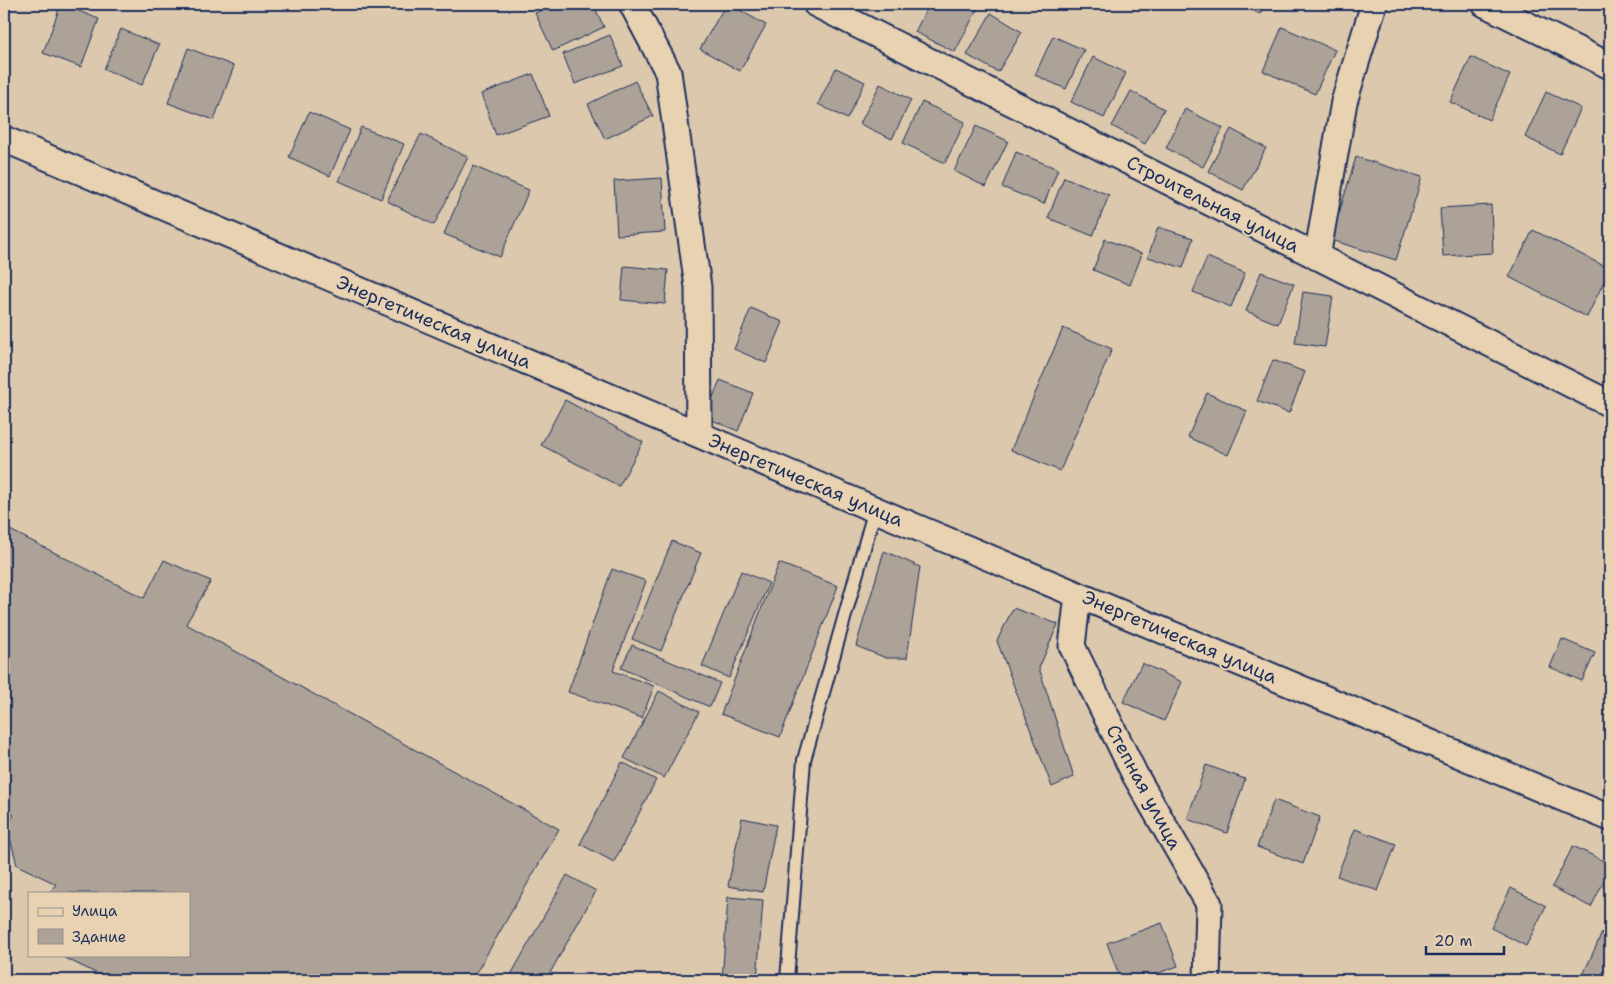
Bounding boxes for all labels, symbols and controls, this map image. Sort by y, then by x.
street label: Строительная улица [1122,150,1304,259]
street label: Энергетическая улица [333,270,535,374]
street label: Энергетическая улица [705,428,907,532]
street label: Энергетическая улица [1079,585,1281,689]
street label: Степная улица [1100,720,1188,854]
legend [28,892,190,956]
text: Улица [72,901,118,921]
scale bar [1426,924,1504,956]
text: Здание [72,927,126,947]
text: 20 m [1434,931,1473,951]

